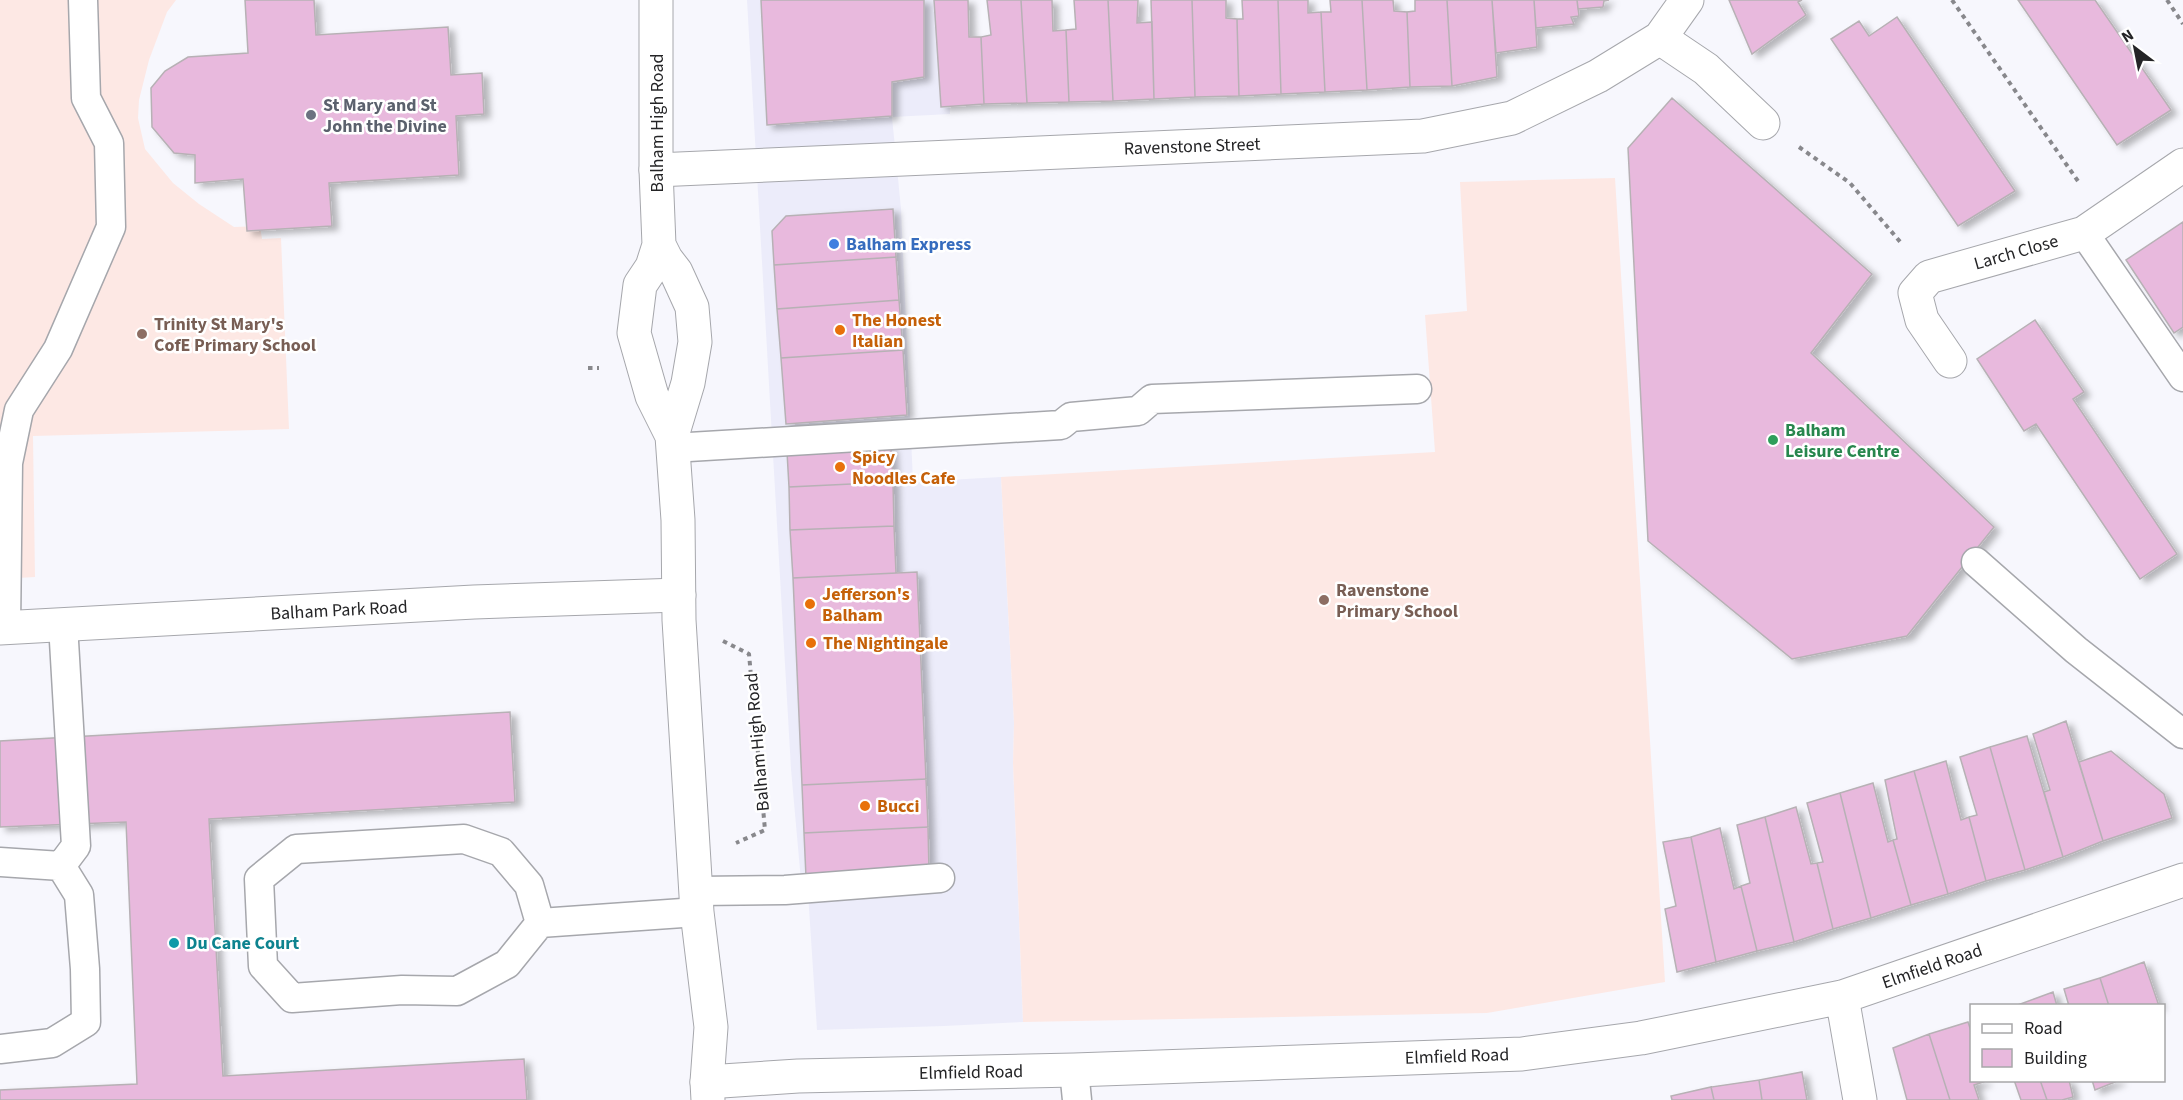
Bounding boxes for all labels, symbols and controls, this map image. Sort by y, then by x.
north arrow [2105,18,2165,78]
text: N [2117,24,2138,48]
street label: Balham High Road [645,54,670,192]
place label: St Mary and St John the Divine [323,93,447,139]
marker: St Mary and St John the Divine [304,108,318,122]
street label: Ravenstone Street [1123,132,1261,161]
street label: Larch Close [1971,229,2061,276]
place label: Balham Express [846,232,971,257]
marker: Balham Express [827,237,841,251]
place label: The Honest Italian [852,308,942,354]
place label: Trinity St Mary's CofE Primary School [154,312,316,358]
marker: The Honest Italian [833,323,847,337]
marker: Trinity St Mary's CofE Primary School [135,327,149,341]
place label: Balham Leisure Centre [1785,418,1900,464]
marker: Balham Leisure Centre [1766,433,1780,447]
place label: Spicy Noodles Cafe [852,445,956,491]
marker: Spicy Noodles Cafe [833,460,847,474]
place label: Ravenstone Primary School [1336,578,1458,624]
place label: Jefferson's Balham [822,582,910,628]
marker: Ravenstone Primary School [1317,593,1331,607]
street label: Balham Park Road [270,594,408,627]
marker: Jefferson's Balham [803,597,817,611]
place label: The Nightingale [823,631,948,656]
marker: The Nightingale [804,636,818,650]
street label: Balham High Road [739,672,776,812]
place label: Bucci [877,794,919,819]
marker: Bucci [858,799,872,813]
place label: Du Cane Court [186,931,299,956]
marker: Du Cane Court [167,936,181,950]
street label: Elmfield Road [1879,938,1986,995]
legend [1970,1004,2165,1082]
text: Road [2024,1016,2063,1041]
street label: Elmfield Road [1404,1042,1510,1071]
text: Building [2024,1046,2087,1071]
street label: Elmfield Road [919,1059,1023,1086]

